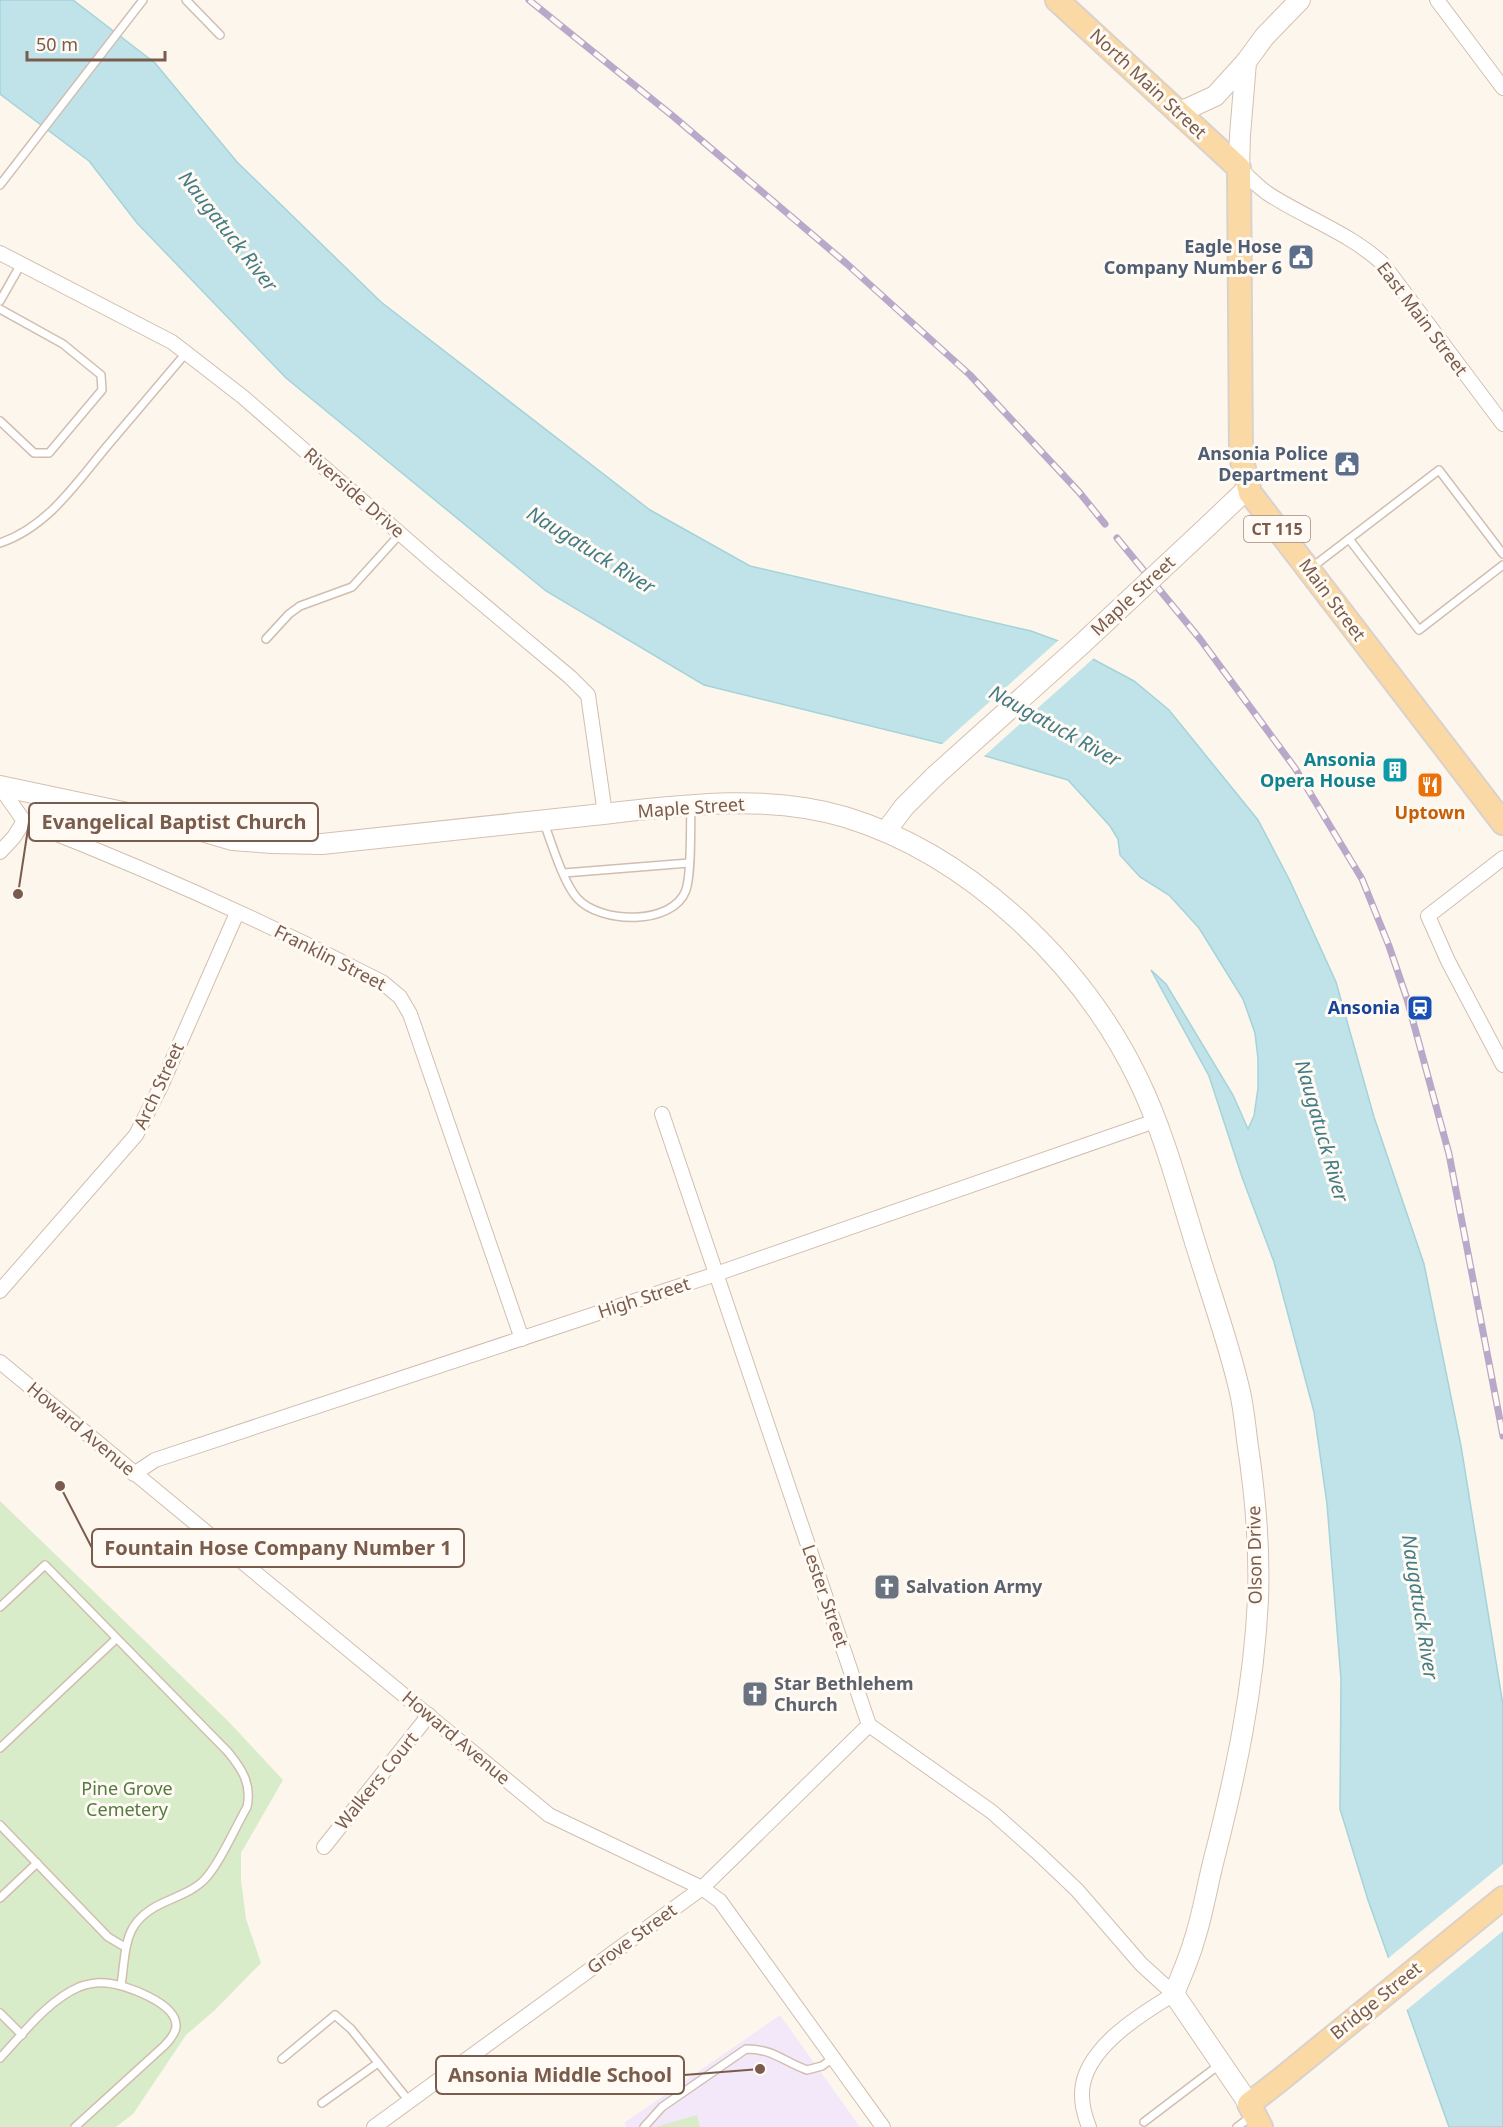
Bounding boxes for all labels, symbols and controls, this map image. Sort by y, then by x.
street label: North Main Street [1085,23,1213,144]
scale bar [27,24,165,62]
text: 50 m [36,32,78,56]
water label: Naugatuck River [173,165,285,297]
place label: Eagle Hose Company Number 6 [1104,234,1282,279]
public building icon: Eagle Hose Company Number 6 [1286,242,1316,272]
street label: East Main Street [1372,256,1474,381]
place label: Ansonia Police Department [1198,441,1328,486]
street label: Riverside Drive [299,442,410,543]
public building icon: Ansonia Police Department [1332,449,1362,479]
water label: Naugatuck River [522,499,661,600]
road number: CT 115 [1244,516,1310,542]
street label: Maple Street [1085,550,1180,641]
street label: Main Street [1294,553,1372,646]
water label: Naugatuck River [985,678,1127,773]
place label: Ansonia Opera House [1260,747,1376,792]
building icon: Ansonia Opera House [1380,755,1410,785]
restaurant icon: Uptown [1415,770,1445,800]
street label: Maple Street [637,791,746,823]
place label: Uptown [1395,800,1465,824]
callout: Evangelical Baptist Church [29,803,318,841]
text: Evangelical Baptist Church [42,808,306,835]
street label: Franklin Street [270,919,391,996]
station icon: Ansonia [1405,993,1435,1023]
place label: Ansonia [1328,995,1400,1019]
street label: Arch Street [128,1038,189,1133]
water label: Naugatuck River [1289,1057,1356,1206]
street label: High Street [595,1271,693,1323]
street label: Howard Avenue [23,1376,141,1481]
street label: Olson Drive [1241,1506,1267,1604]
callout: Fountain Hose Company Number 1 [92,1529,464,1567]
water label: Naugatuck River [1396,1533,1445,1682]
text: Fountain Hose Company Number 1 [104,1534,452,1561]
street label: Lester Street [797,1541,855,1651]
church icon: Salvation Army [872,1572,902,1602]
place label: Salvation Army [906,1574,1043,1598]
place label: Star Bethlehem Church [774,1671,914,1716]
church icon: Star Bethlehem Church [740,1679,770,1709]
street label: Howard Avenue [398,1685,516,1790]
street label: Walkers Court [329,1726,423,1834]
park label: Pine Grove Cemetery [81,1776,173,1821]
street label: Grove Street [582,1897,681,1979]
street label: Bridge Street [1325,1956,1426,2044]
callout: Ansonia Middle School [436,2056,684,2094]
text: Ansonia Middle School [448,2061,672,2088]

